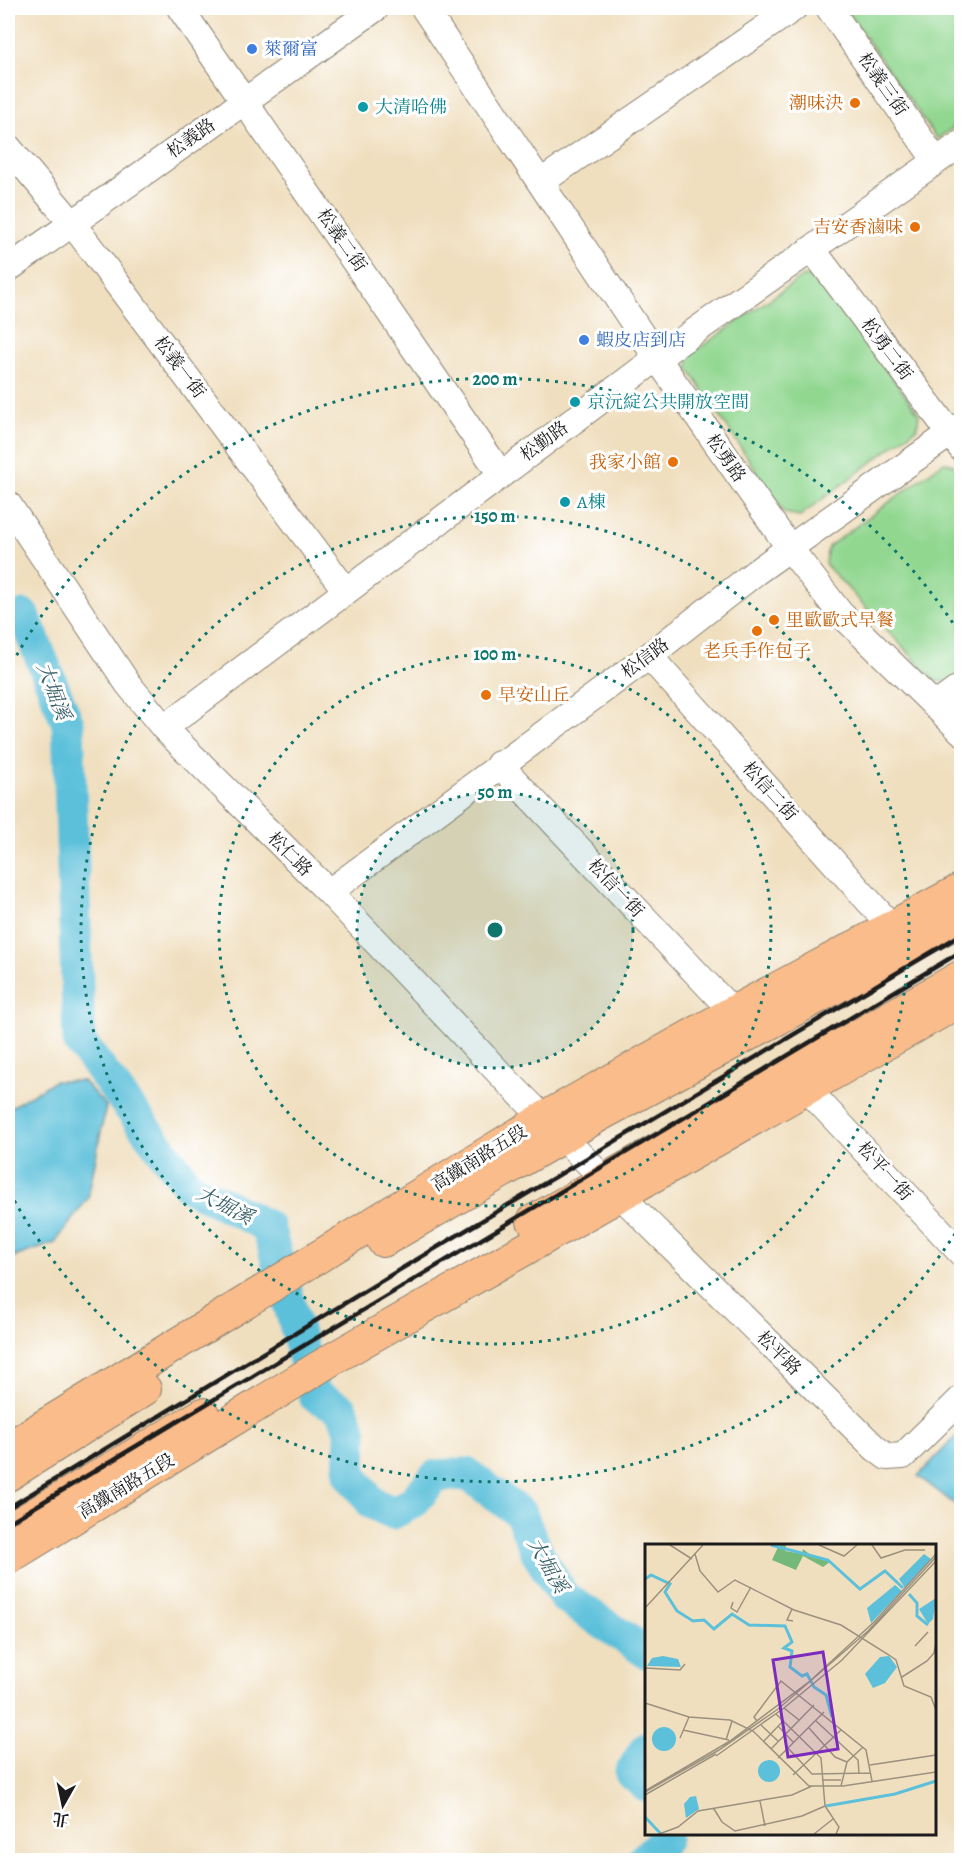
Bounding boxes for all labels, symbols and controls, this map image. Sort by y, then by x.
place label: 萊爾富 [264,37,318,61]
marker: 萊爾富 [245,42,259,56]
street label: 松義三街 [853,48,913,120]
place label: 潮味決 [789,91,843,115]
place label: 大清哈佛 [375,95,447,119]
marker: 潮味決 [848,96,862,110]
marker: 大清哈佛 [356,100,370,114]
street label: 松義路 [162,113,220,163]
street label: 松義二街 [312,204,372,276]
place label: 吉安香滷味 [813,215,903,239]
marker: 吉安香滷味 [908,220,922,234]
street label: 松勇二街 [856,313,918,385]
place label: 蝦皮店到店 [596,328,686,352]
street label: 松義一街 [149,331,211,403]
marker: 蝦皮店到店 [577,333,591,347]
text: 200 m [472,367,518,391]
place label: 京沅綻公共開放空間 [587,390,749,414]
marker: 京沅綻公共開放空間 [568,395,582,409]
street label: 松勤路 [515,415,573,467]
street label: 松勇路 [701,429,751,487]
place label: 我家小館 [589,450,661,474]
marker: 我家小館 [666,455,680,469]
place label: A棟 [576,490,606,514]
marker: A棟 [558,495,572,509]
text: 150 m [474,504,516,528]
place label: 里歐歐式早餐 [786,608,894,632]
marker: 里歐歐式早餐 [767,613,781,627]
marker: 老兵手作包子 [750,624,764,638]
street label: 松信路 [616,632,674,684]
place label: 老兵手作包子 [703,639,811,663]
text: 100 m [474,642,516,666]
water label: 大堀溪 [30,658,78,726]
place label: 早安山丘 [498,683,570,707]
marker: 早安山丘 [479,688,493,702]
street label: 松信二街 [737,756,803,826]
text: 50 m [478,780,512,804]
street label: 松仁路 [262,826,318,882]
street label: 松信一街 [583,853,649,923]
centre of rings [485,920,505,940]
street label: 高鐵南路五段 [427,1119,531,1197]
street label: 松平一街 [852,1136,918,1206]
water label: 大堀溪 [192,1180,259,1232]
street label: 松平路 [751,1325,807,1381]
street label: 高鐵南路五段 [74,1448,178,1524]
water label: 大堀溪 [521,1533,575,1600]
inset map [645,1544,936,1835]
north arrow [33,1775,93,1835]
text: 北 [51,1807,70,1831]

